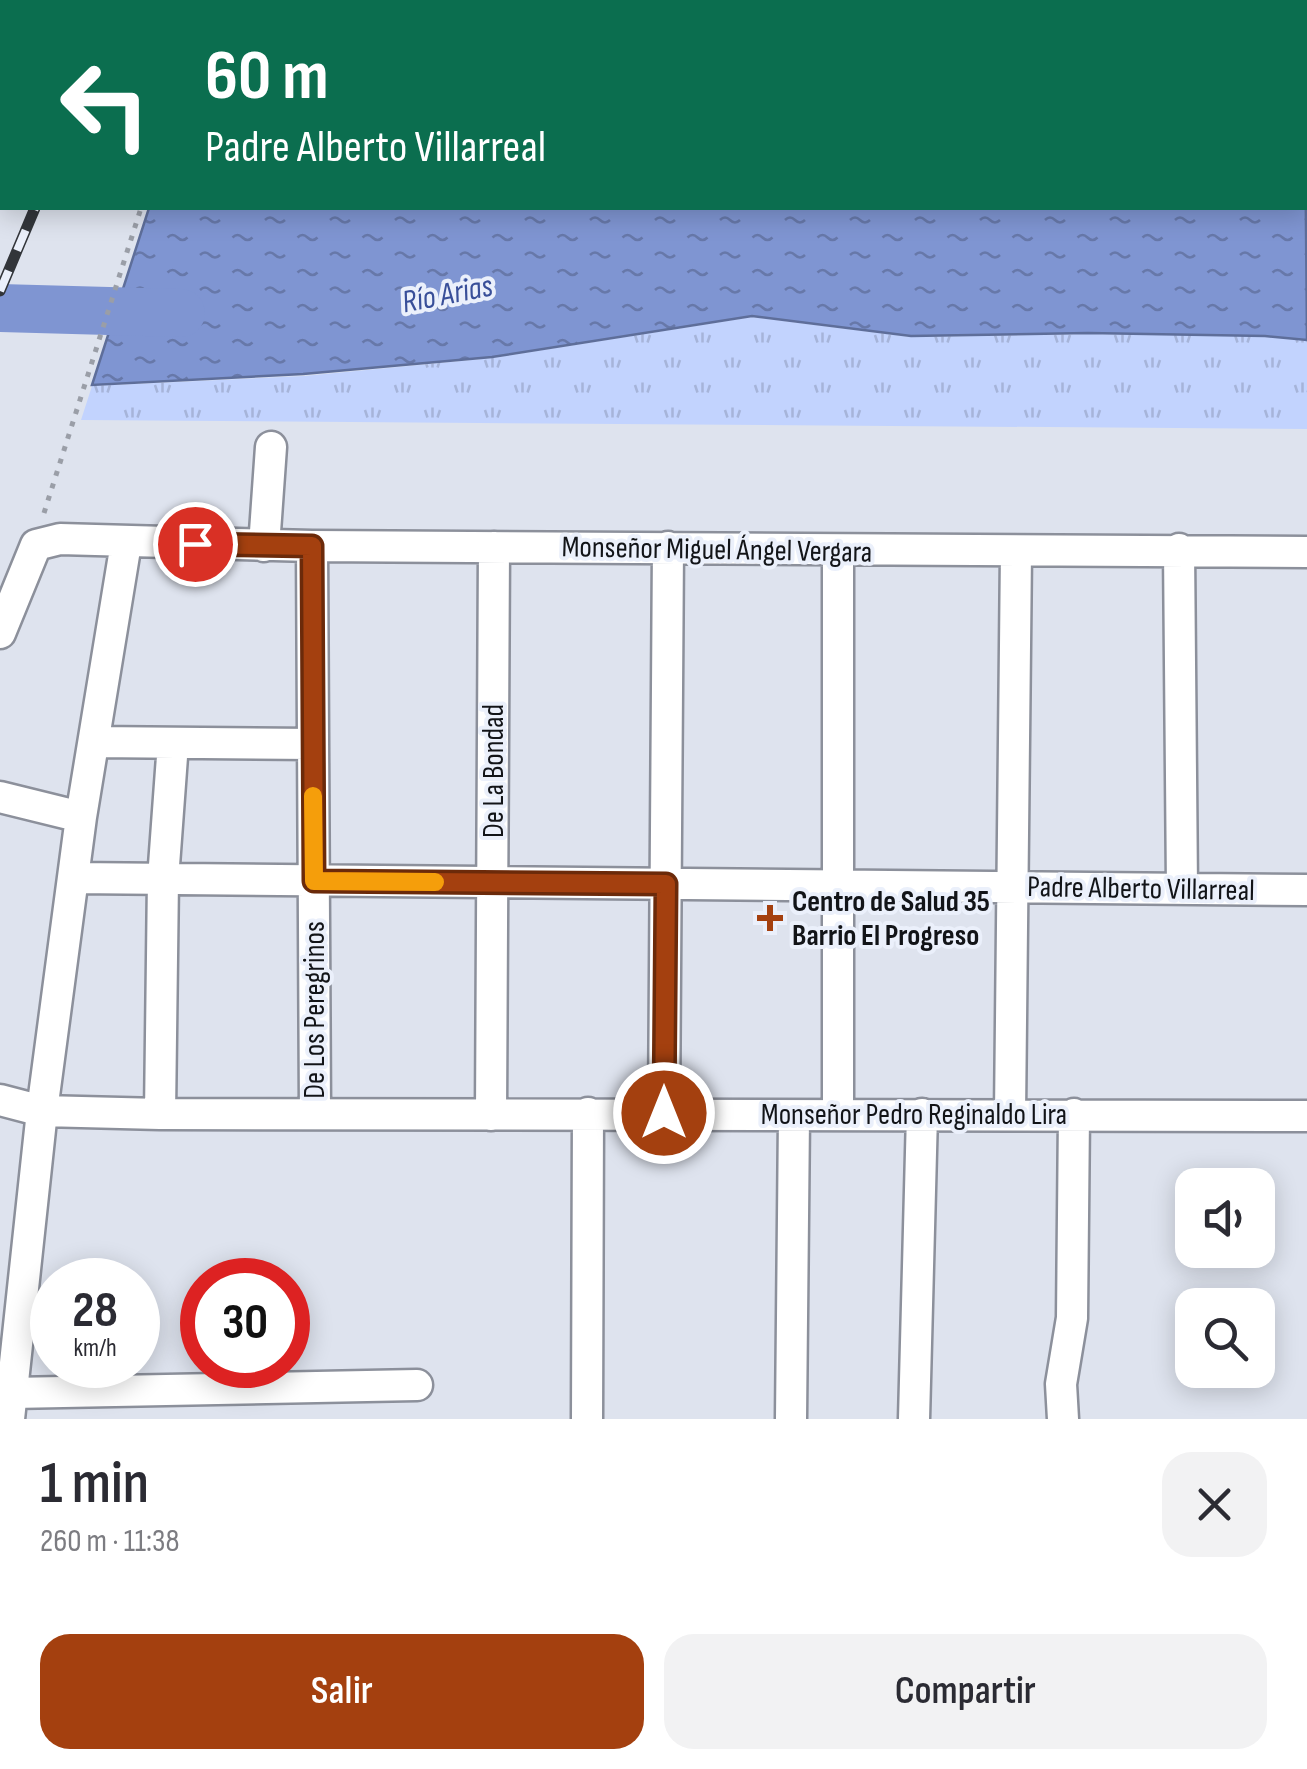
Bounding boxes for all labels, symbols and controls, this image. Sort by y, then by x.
text: 60 m [205,35,329,119]
icon: left [40,40,170,170]
text: Padre Alberto Villarreal [205,120,546,175]
water label: Río Arias [399,266,497,322]
pin [153,502,238,587]
icon: arrive [168,517,223,572]
street label: Monseñor Miguel Ángel Vergara [561,529,873,571]
street label: De La Bondad [476,704,512,838]
street label: Padre Alberto Villarreal [1027,869,1255,909]
place label: Centro de Salud 35 Barrio El Progreso [792,884,990,954]
marker: Centro de Salud 35 Barrio El Progreso [757,905,783,931]
street label: De Los Peregrinos [297,921,333,1099]
position arrow [612,1061,716,1165]
street label: Monseñor Pedro Reginaldo Lira [761,1097,1067,1133]
map controls [1175,1168,1275,1388]
button: sound [1175,1168,1275,1268]
speed limit sign: 30 [180,1258,310,1388]
text: 28 [72,1281,118,1341]
button: search [1175,1288,1275,1388]
text: km/h [73,1333,117,1364]
text: 1 min [40,1448,149,1520]
button: close [1162,1452,1267,1557]
text: 260 m · 11:38 [40,1522,180,1561]
button: Salir [40,1634,644,1749]
button: Compartir [664,1634,1267,1749]

